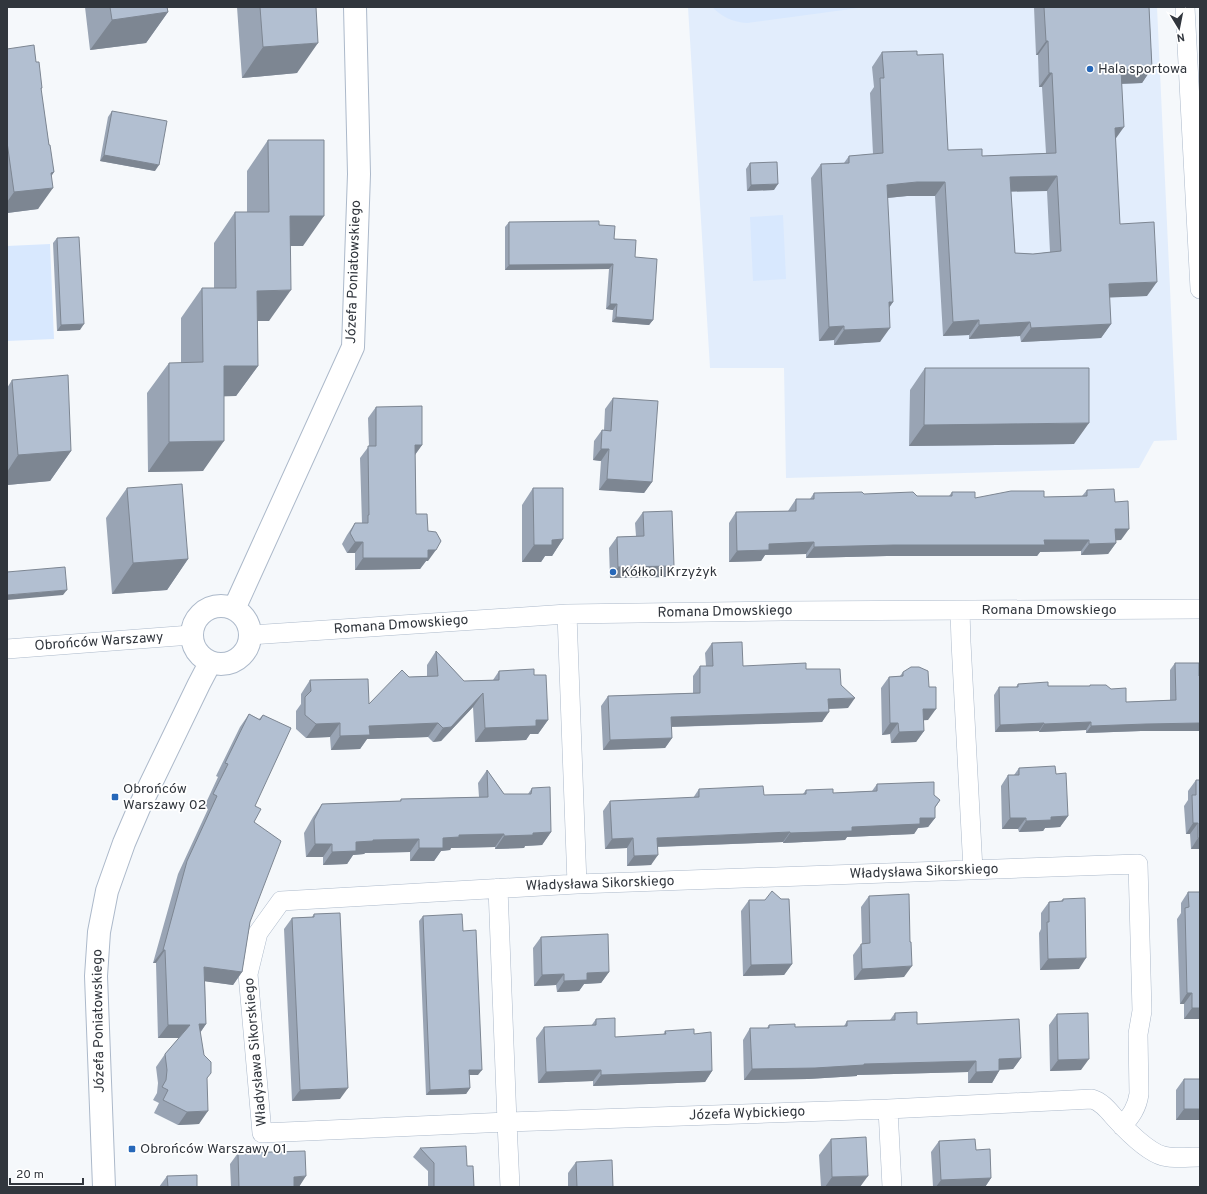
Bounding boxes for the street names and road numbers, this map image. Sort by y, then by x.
street label: Józefa Poniatowskiego [343,200,365,344]
street label: Romana Dmowskiego [657,602,793,622]
street label: Romana Dmowskiego [981,602,1117,619]
street label: Romana Dmowskiego [333,612,469,638]
street label: Obrońców Warszawy [34,629,164,655]
street label: Władysława Sikorskiego [849,861,999,883]
street label: Władysława Sikorskiego [525,873,675,895]
street label: Józefa Poniatowskiego [89,949,109,1093]
street label: Władysława Sikorskiego [241,977,271,1127]
street label: Józefa Wybickiego [688,1103,806,1125]

